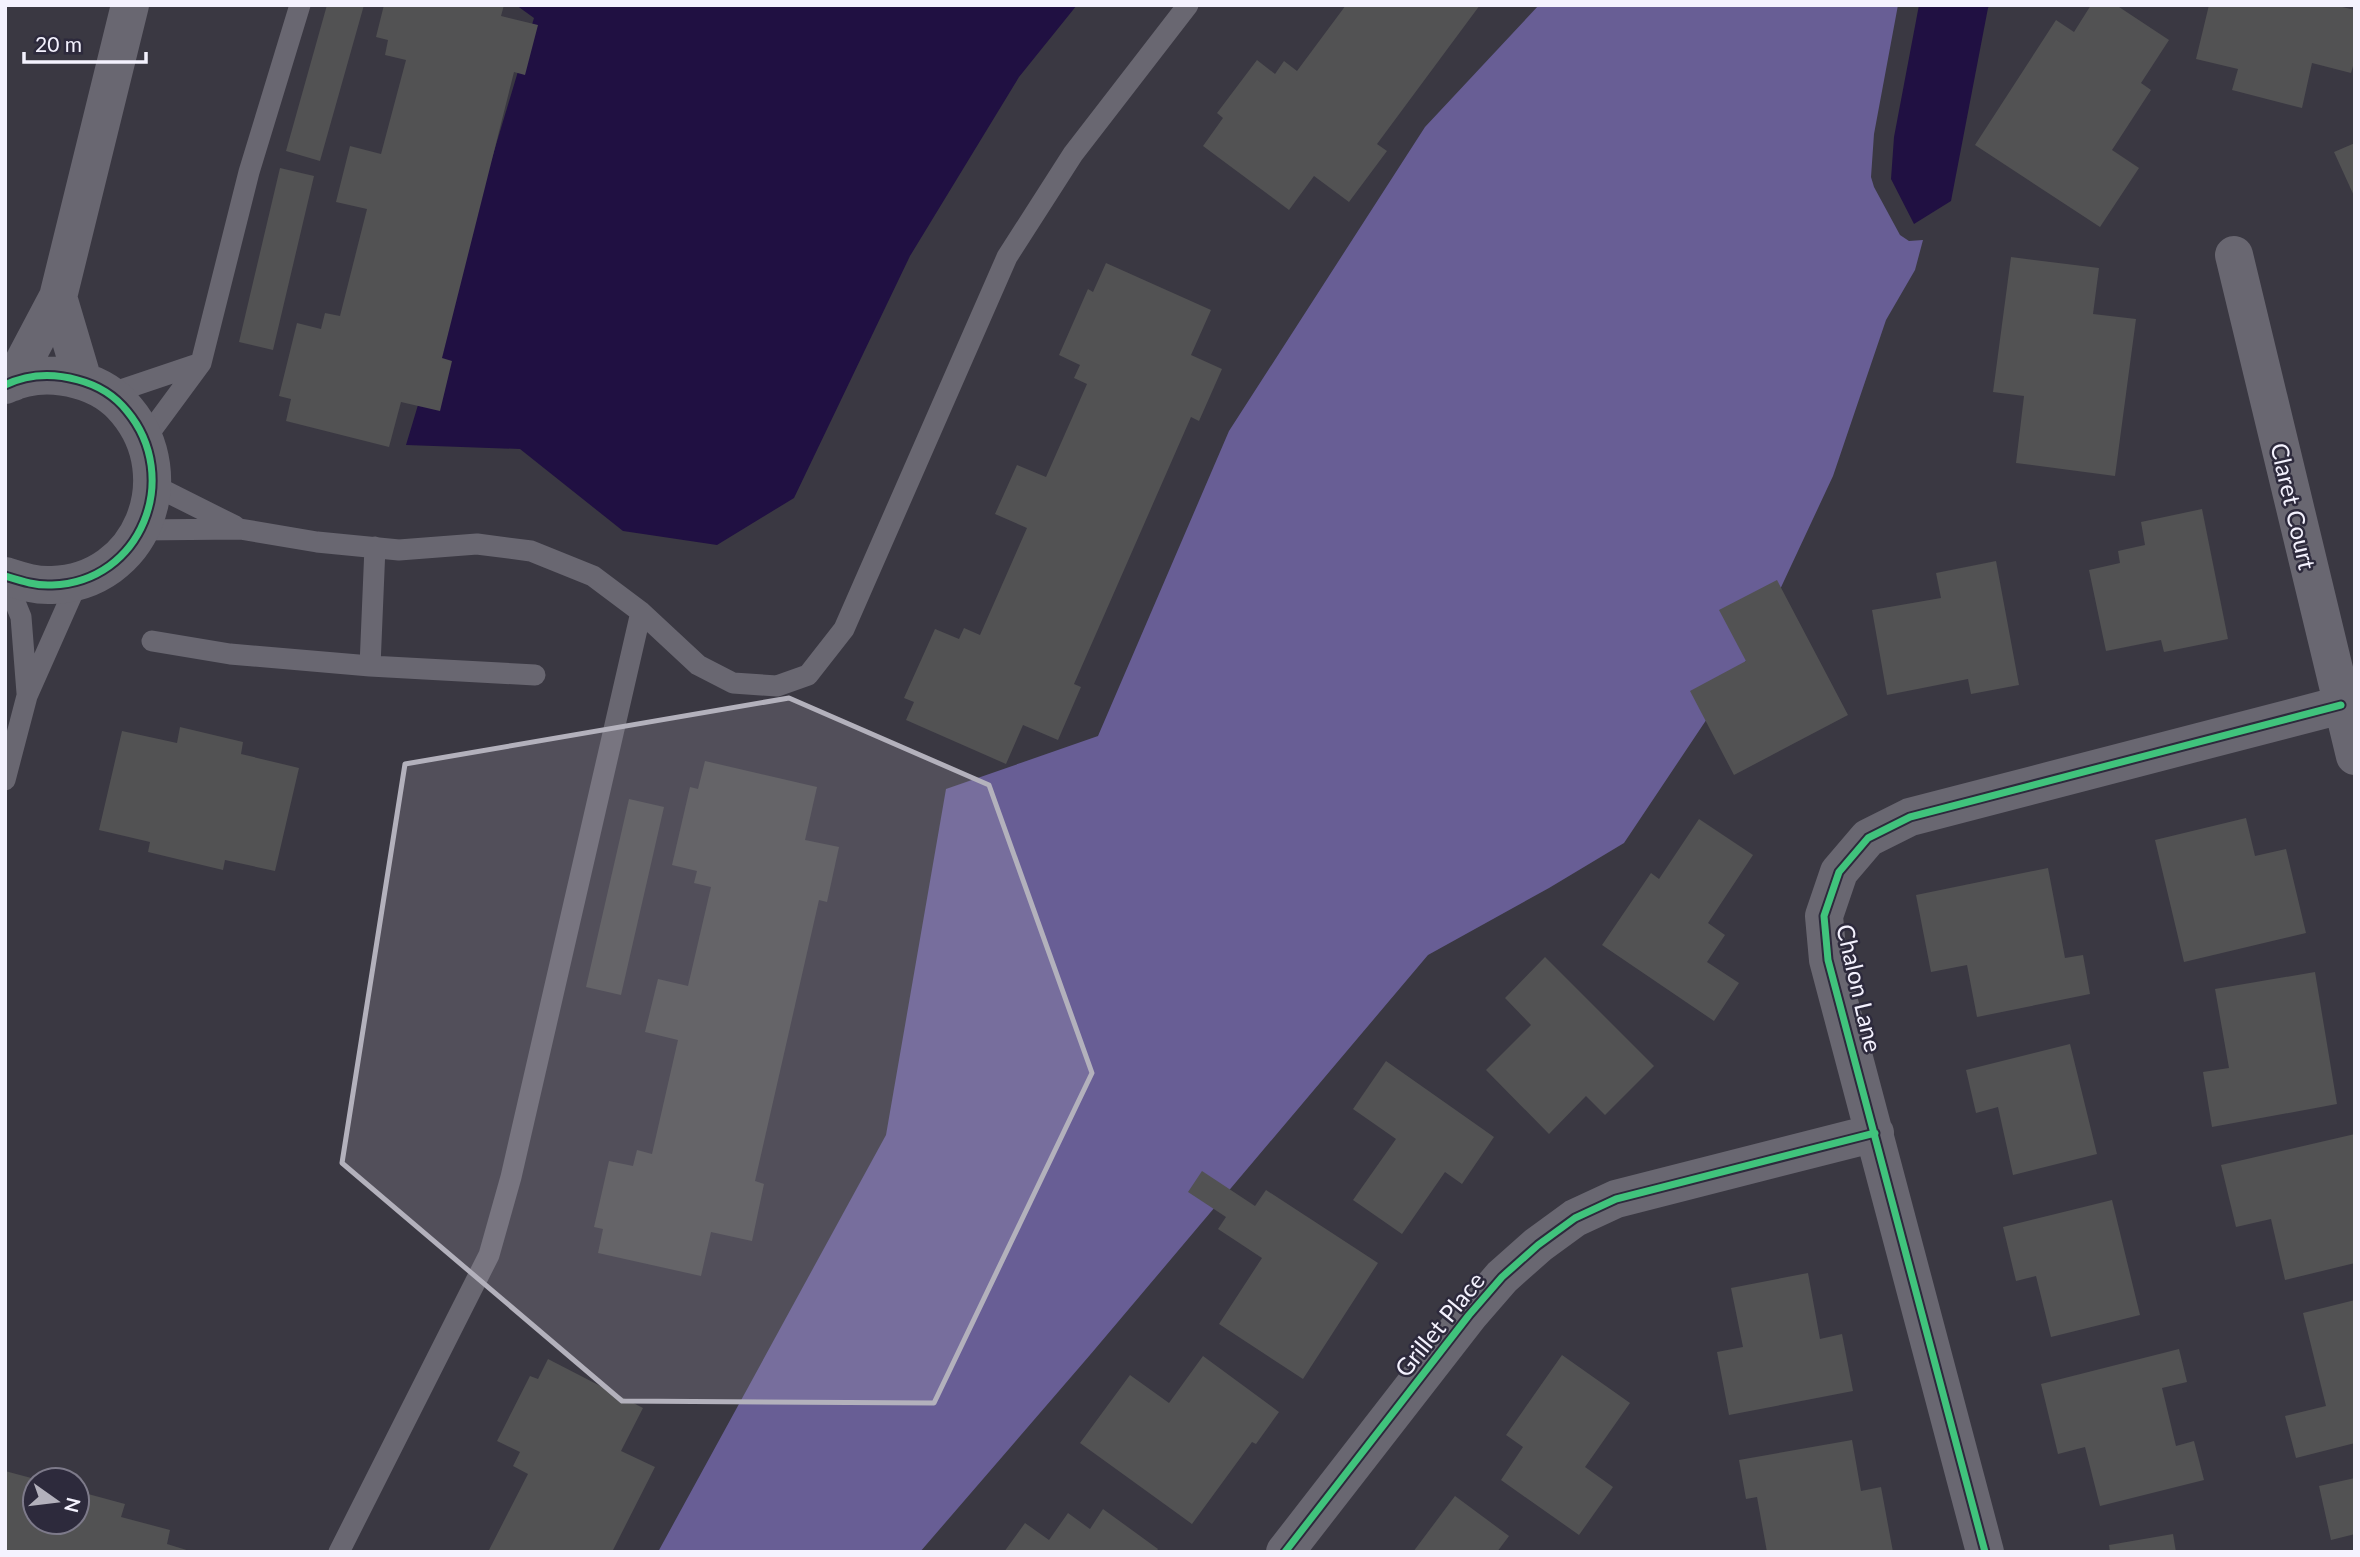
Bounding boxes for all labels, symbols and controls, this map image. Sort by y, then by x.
scale bar [24,21,147,65]
text: 20 m [35,31,82,56]
street label: Claret Court [2265,440,2323,573]
street label: Chalon Lane [1831,921,1889,1055]
street label: Grillet Place [1388,1266,1490,1382]
north arrow [21,1466,91,1536]
text: N [60,1495,86,1515]

